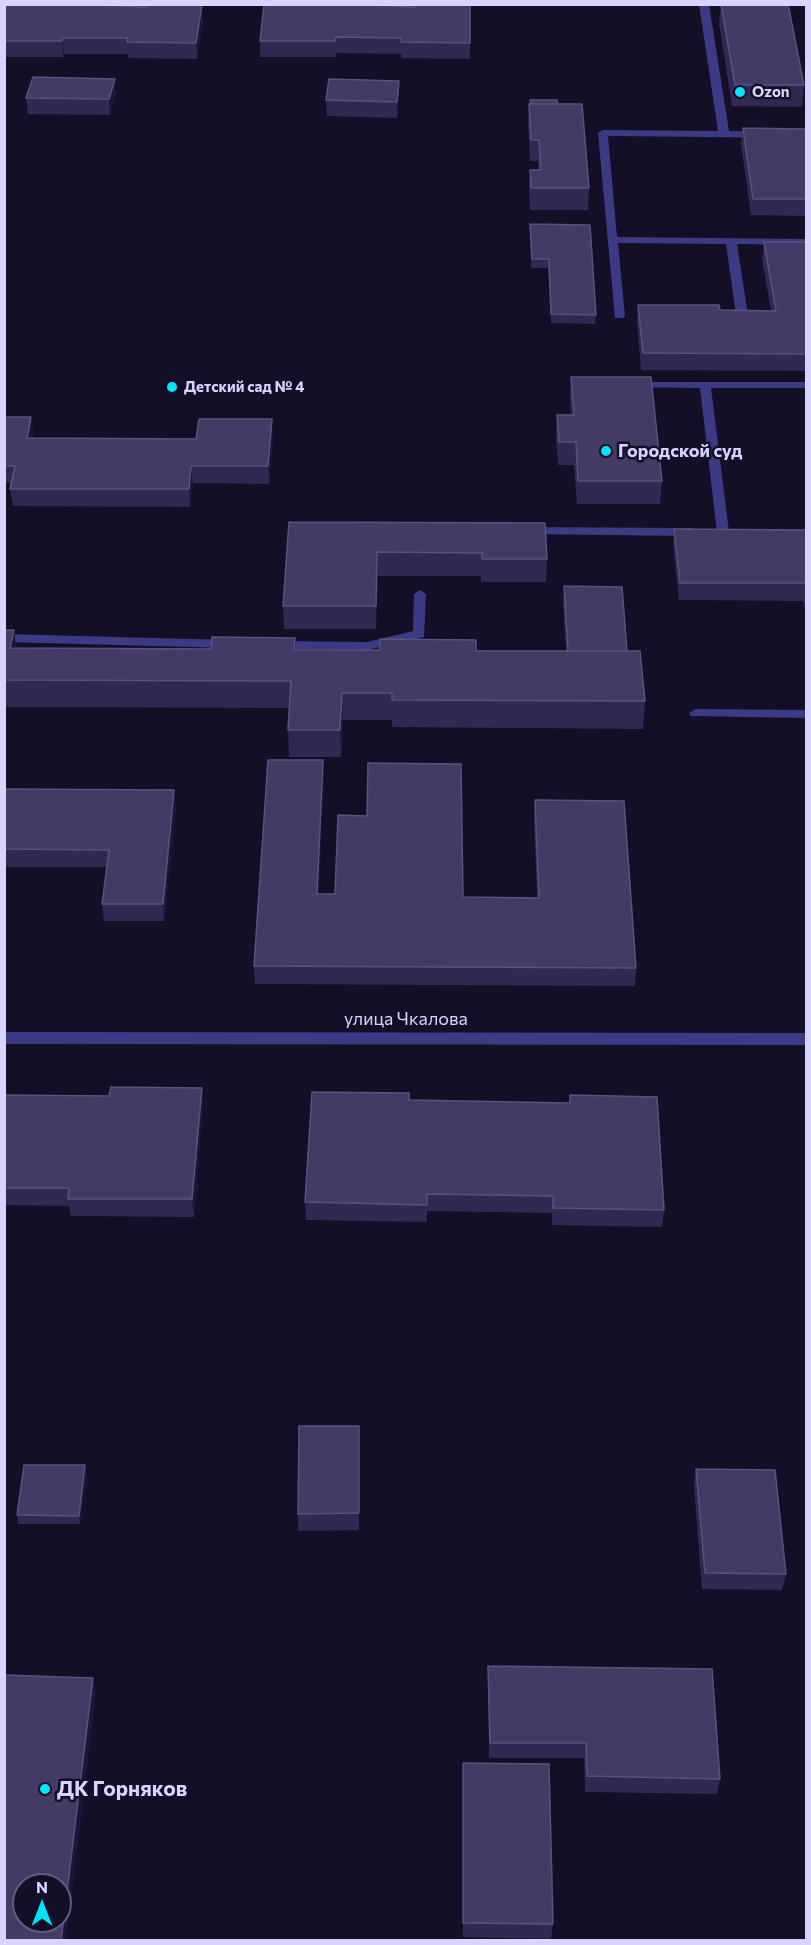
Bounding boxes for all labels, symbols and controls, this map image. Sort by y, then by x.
place label: Ozon [752,83,790,101]
marker: Ozon [733,85,747,99]
place label: Детский сад № 4 [184,378,304,396]
marker: Детский сад № 4 [165,380,179,394]
place label: Городской суд [618,440,742,462]
marker: Городской суд [599,444,613,458]
street label: улица Чкалова [344,1008,468,1030]
place label: ДК Горняков [57,1776,187,1802]
marker: ДК Горняков [38,1782,52,1796]
north arrow [12,1873,72,1933]
text: N [36,1877,48,1896]

